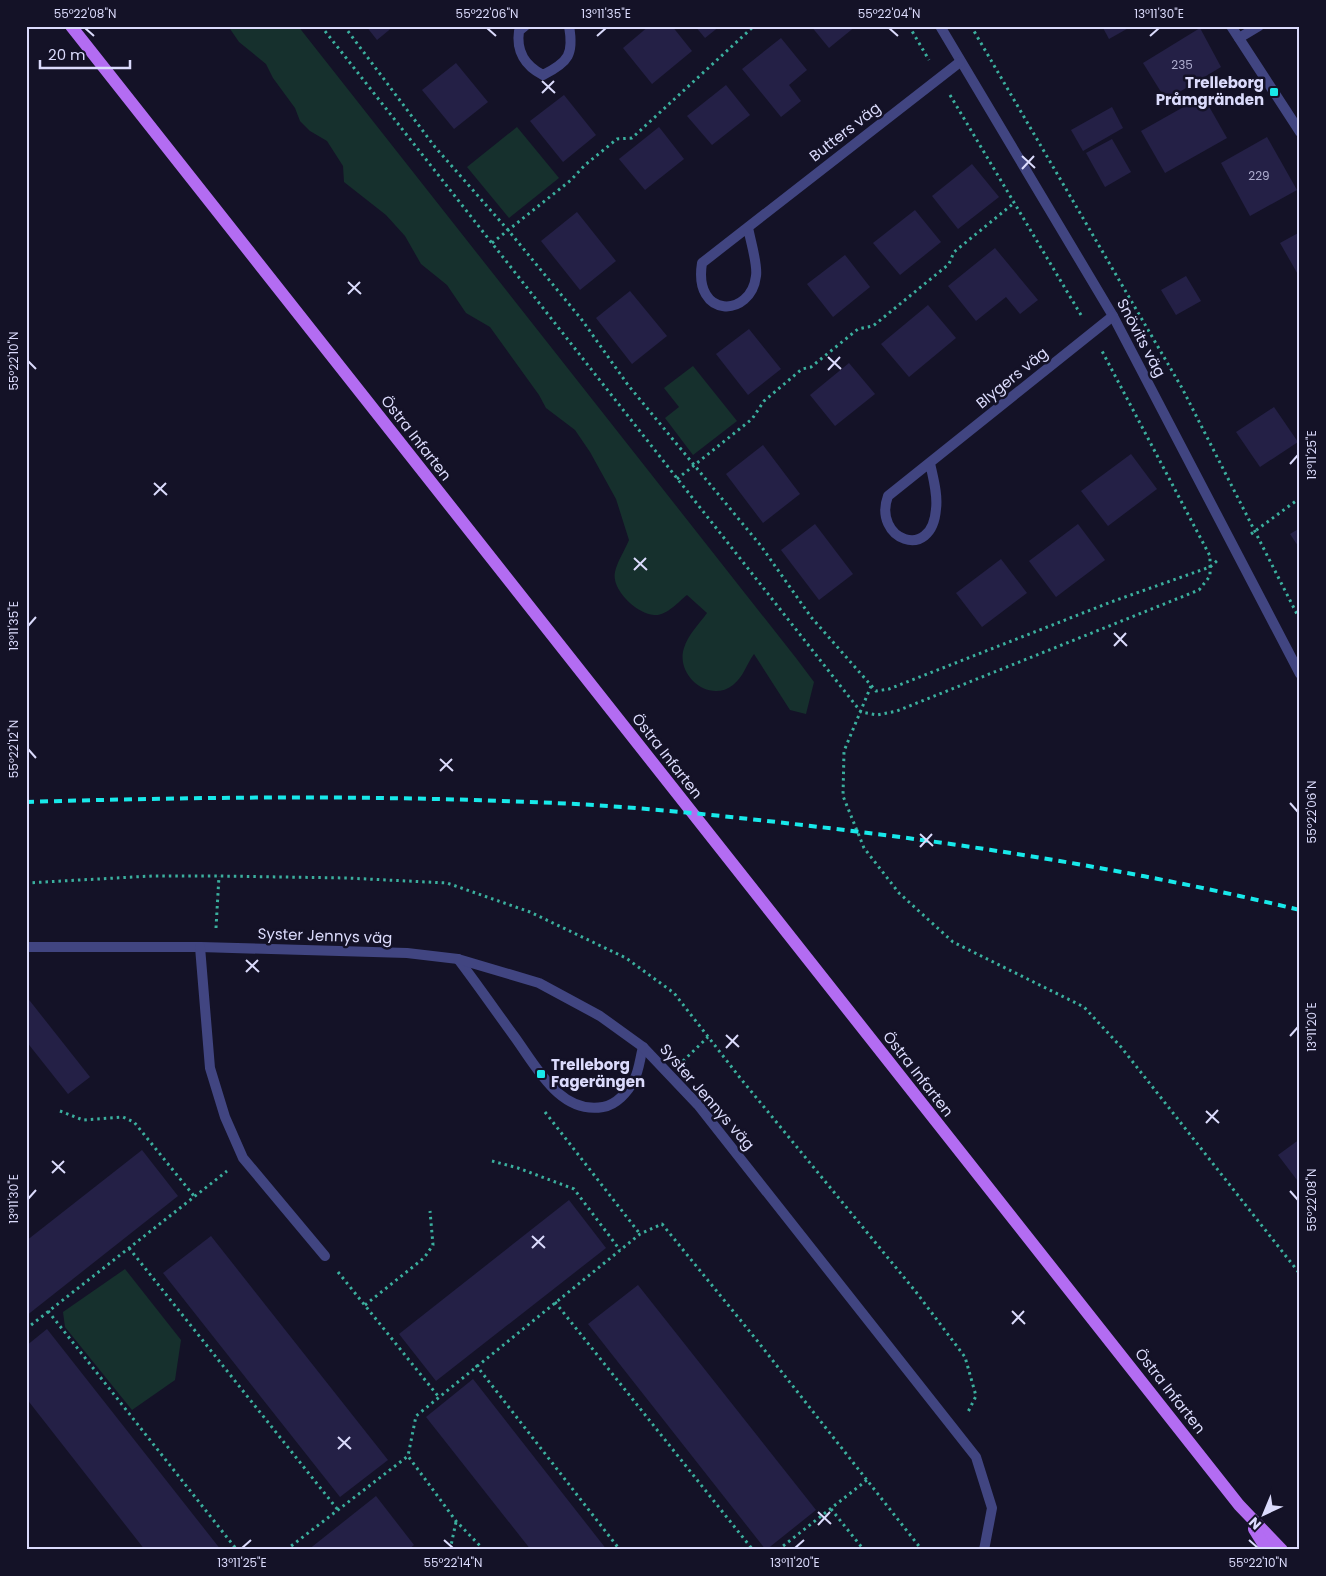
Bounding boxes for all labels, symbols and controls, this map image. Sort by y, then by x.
text: 55°22'08"N [54,5,116,22]
text: 55°22'06"N [456,5,518,22]
text: 13°11'35"E [581,5,631,22]
text: 55°22'04"N [858,5,920,22]
text: 13°11'30"E [1134,5,1184,22]
scale bar [40,38,130,70]
text: 20 m [48,44,86,65]
house number: 235 [1171,56,1193,73]
place label: Trelleborg Pråmgränden [1156,72,1264,110]
marker: Trelleborg Pråmgränden [1268,86,1280,98]
street label: Butters väg [805,97,885,166]
house number: 229 [1248,167,1270,184]
street label: Snövits väg [1112,295,1171,381]
text: 55°22'10"N [5,331,22,391]
street label: Blygers väg [971,342,1052,413]
street label: Östra Infarten [376,391,456,485]
text: 13°11'25"E [1303,430,1320,480]
text: 13°11'35"E [5,601,22,651]
street label: Östra Infarten [627,709,707,803]
text: 55°22'12"N [5,720,22,778]
text: 55°22'06"N [1303,781,1320,843]
street label: Syster Jennys väg [257,923,393,948]
text: 13°11'20"E [1303,1002,1320,1052]
street label: Östra Infarten [878,1027,958,1121]
street label: Syster Jennys väg [655,1039,760,1154]
place label: Trelleborg Fagerängen [551,1054,645,1092]
marker: Trelleborg Fagerängen [535,1068,547,1080]
text: 55°22'08"N [1303,1169,1320,1231]
text: 13°11'30"E [5,1174,22,1224]
street label: Östra Infarten [1130,1344,1210,1438]
north arrow [1238,1488,1288,1538]
text: N [1244,1513,1266,1534]
text: 13°11'25"E [217,1554,267,1571]
text: 55°22'14"N [423,1554,483,1571]
text: 13°11'20"E [770,1554,820,1571]
text: 55°22'10"N [1228,1554,1288,1571]

